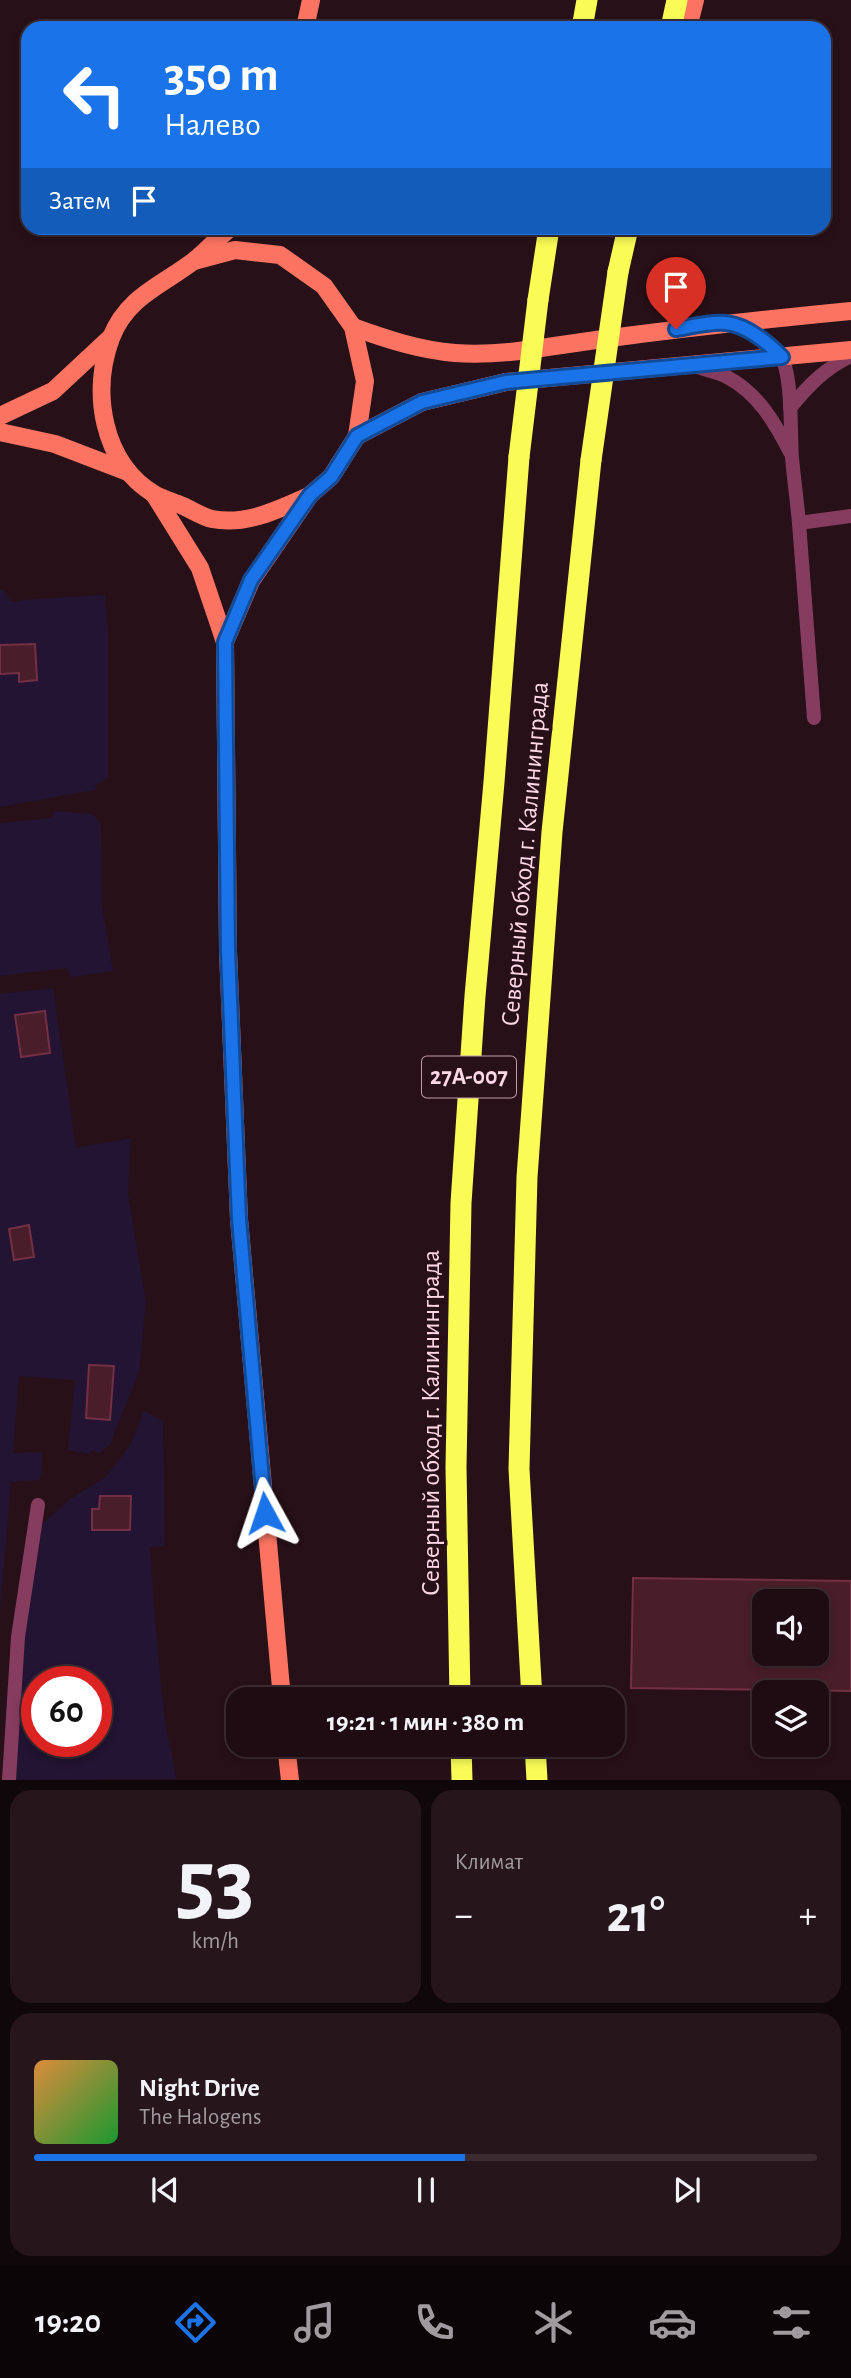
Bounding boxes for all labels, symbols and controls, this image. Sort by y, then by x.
icon: left [49,49,140,140]
text: 350 m [164,51,279,100]
text: Налево [164,109,261,141]
icon: arrive [125,182,163,220]
text: Затем [49,188,111,214]
pin [646,257,706,329]
icon: arrive [657,268,695,306]
street label: Северный обход г. Калининграда [497,680,553,1027]
road number: 27А-007 [422,1056,516,1098]
street label: Северный обход г. Калининграда [418,1250,444,1596]
position arrow [228,1476,302,1550]
map controls [752,1589,829,1757]
button: sound [752,1589,829,1666]
speed limit sign: 60 [21,1666,112,1757]
button: layers [752,1680,829,1757]
text: 19:21 · 1 мин · 380 m [327,1709,524,1735]
text: 53 [176,1837,255,1928]
text: Климат [455,1851,523,1874]
text: 21° [607,1889,665,1941]
text: − [455,1897,473,1935]
text: + [799,1897,817,1935]
text: km/h [192,1930,239,1953]
text: Night Drive [139,2075,260,2101]
text: The Halogens [139,2106,261,2129]
icon: previous [146,2171,184,2209]
icon: pause [407,2171,445,2209]
icon: next [668,2171,706,2209]
icon: directions [171,2298,220,2347]
icon: music [290,2298,339,2347]
icon: phone [410,2298,459,2347]
icon: climate [529,2298,578,2347]
icon: car [648,2298,697,2347]
icon: filters [767,2298,816,2347]
text: 19:20 [35,2306,101,2338]

